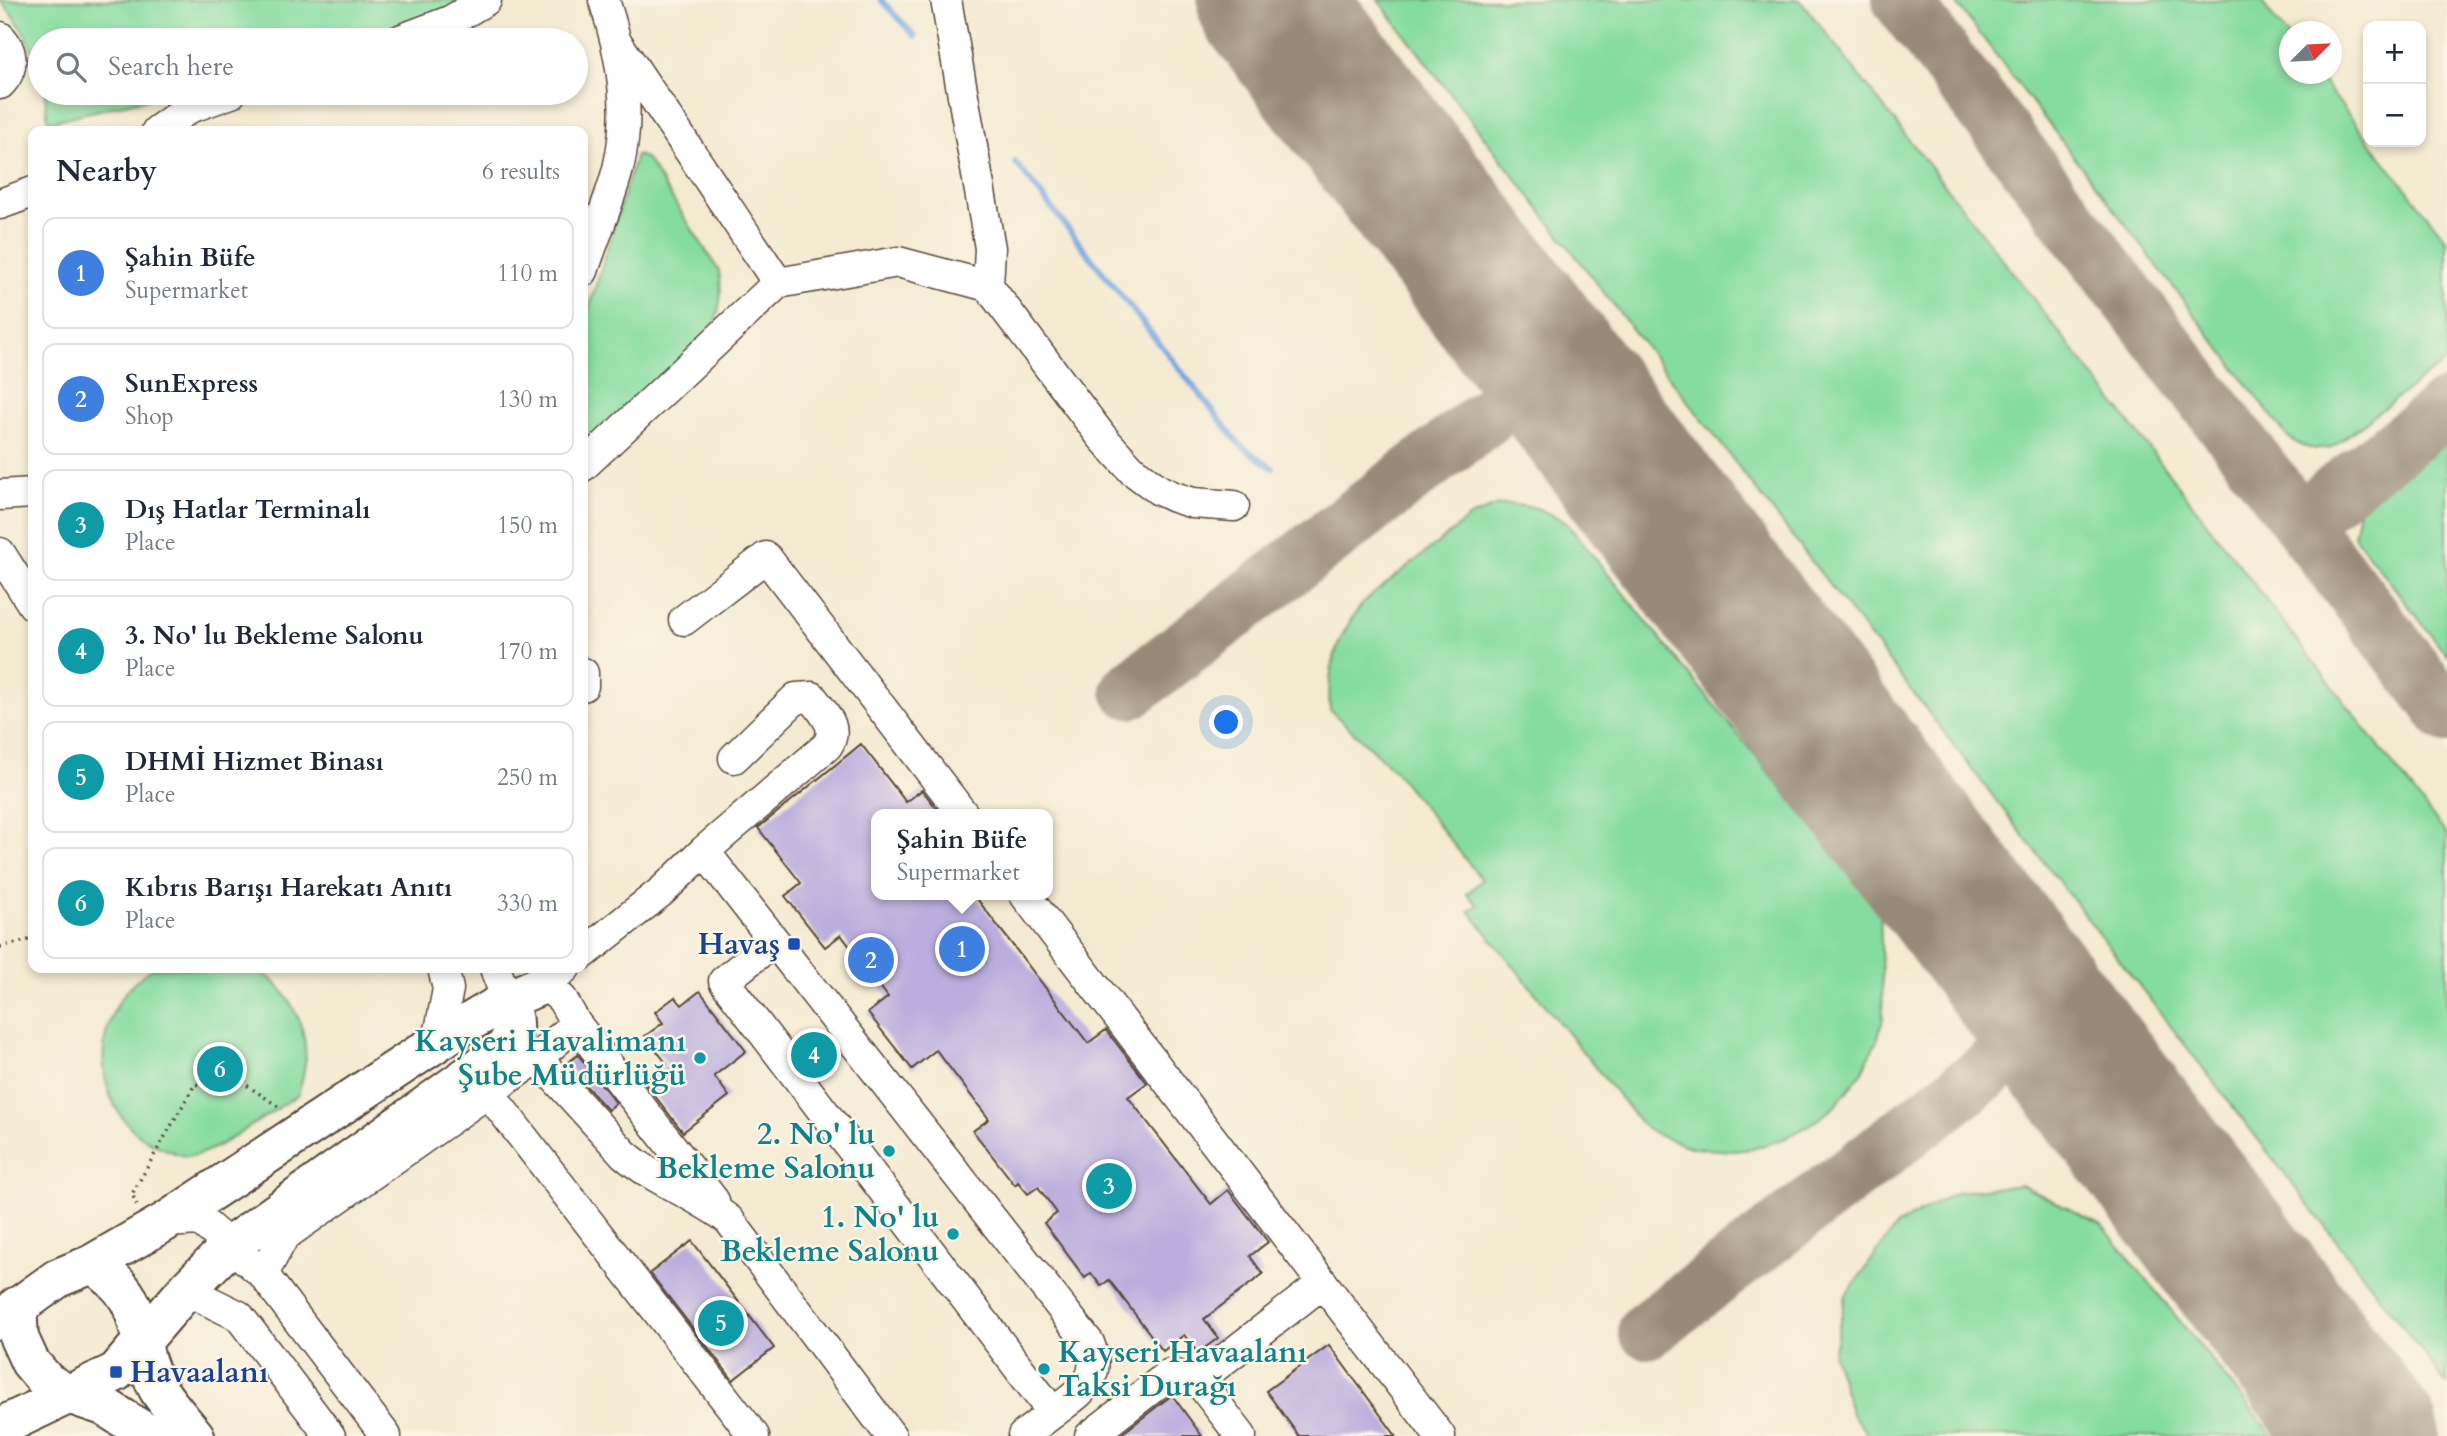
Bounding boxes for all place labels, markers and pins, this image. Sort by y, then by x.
pin: 1 [939,923,985,975]
place label: Havaş [698,924,780,965]
pin: 2 [848,934,894,986]
marker: Havaş [786,936,802,952]
place label: Kayseri Havalimanı Şube Müdürlüğü [415,1021,686,1096]
pin: 4 [791,1029,837,1081]
pin: 6 [197,1043,243,1095]
marker: Kayseri Havalimanı Şube Müdürlüğü [692,1050,708,1066]
place label: 2. No' lu Bekleme Salonu [656,1114,875,1189]
marker: 2. No' lu Bekleme Salonu [881,1143,897,1159]
pin: 3 [1086,1160,1132,1212]
place label: 1. No' lu Bekleme Salonu [720,1197,939,1272]
marker: 1. No' lu Bekleme Salonu [945,1226,961,1242]
pin: 5 [698,1297,744,1349]
place label: Kayseri Havaalanı Taksi Durağı [1058,1332,1307,1407]
place label: Havaalanı [130,1352,268,1393]
marker: Kayseri Havaalanı Taksi Durağı [1036,1361,1052,1377]
marker: Havaalanı [108,1364,124,1380]

